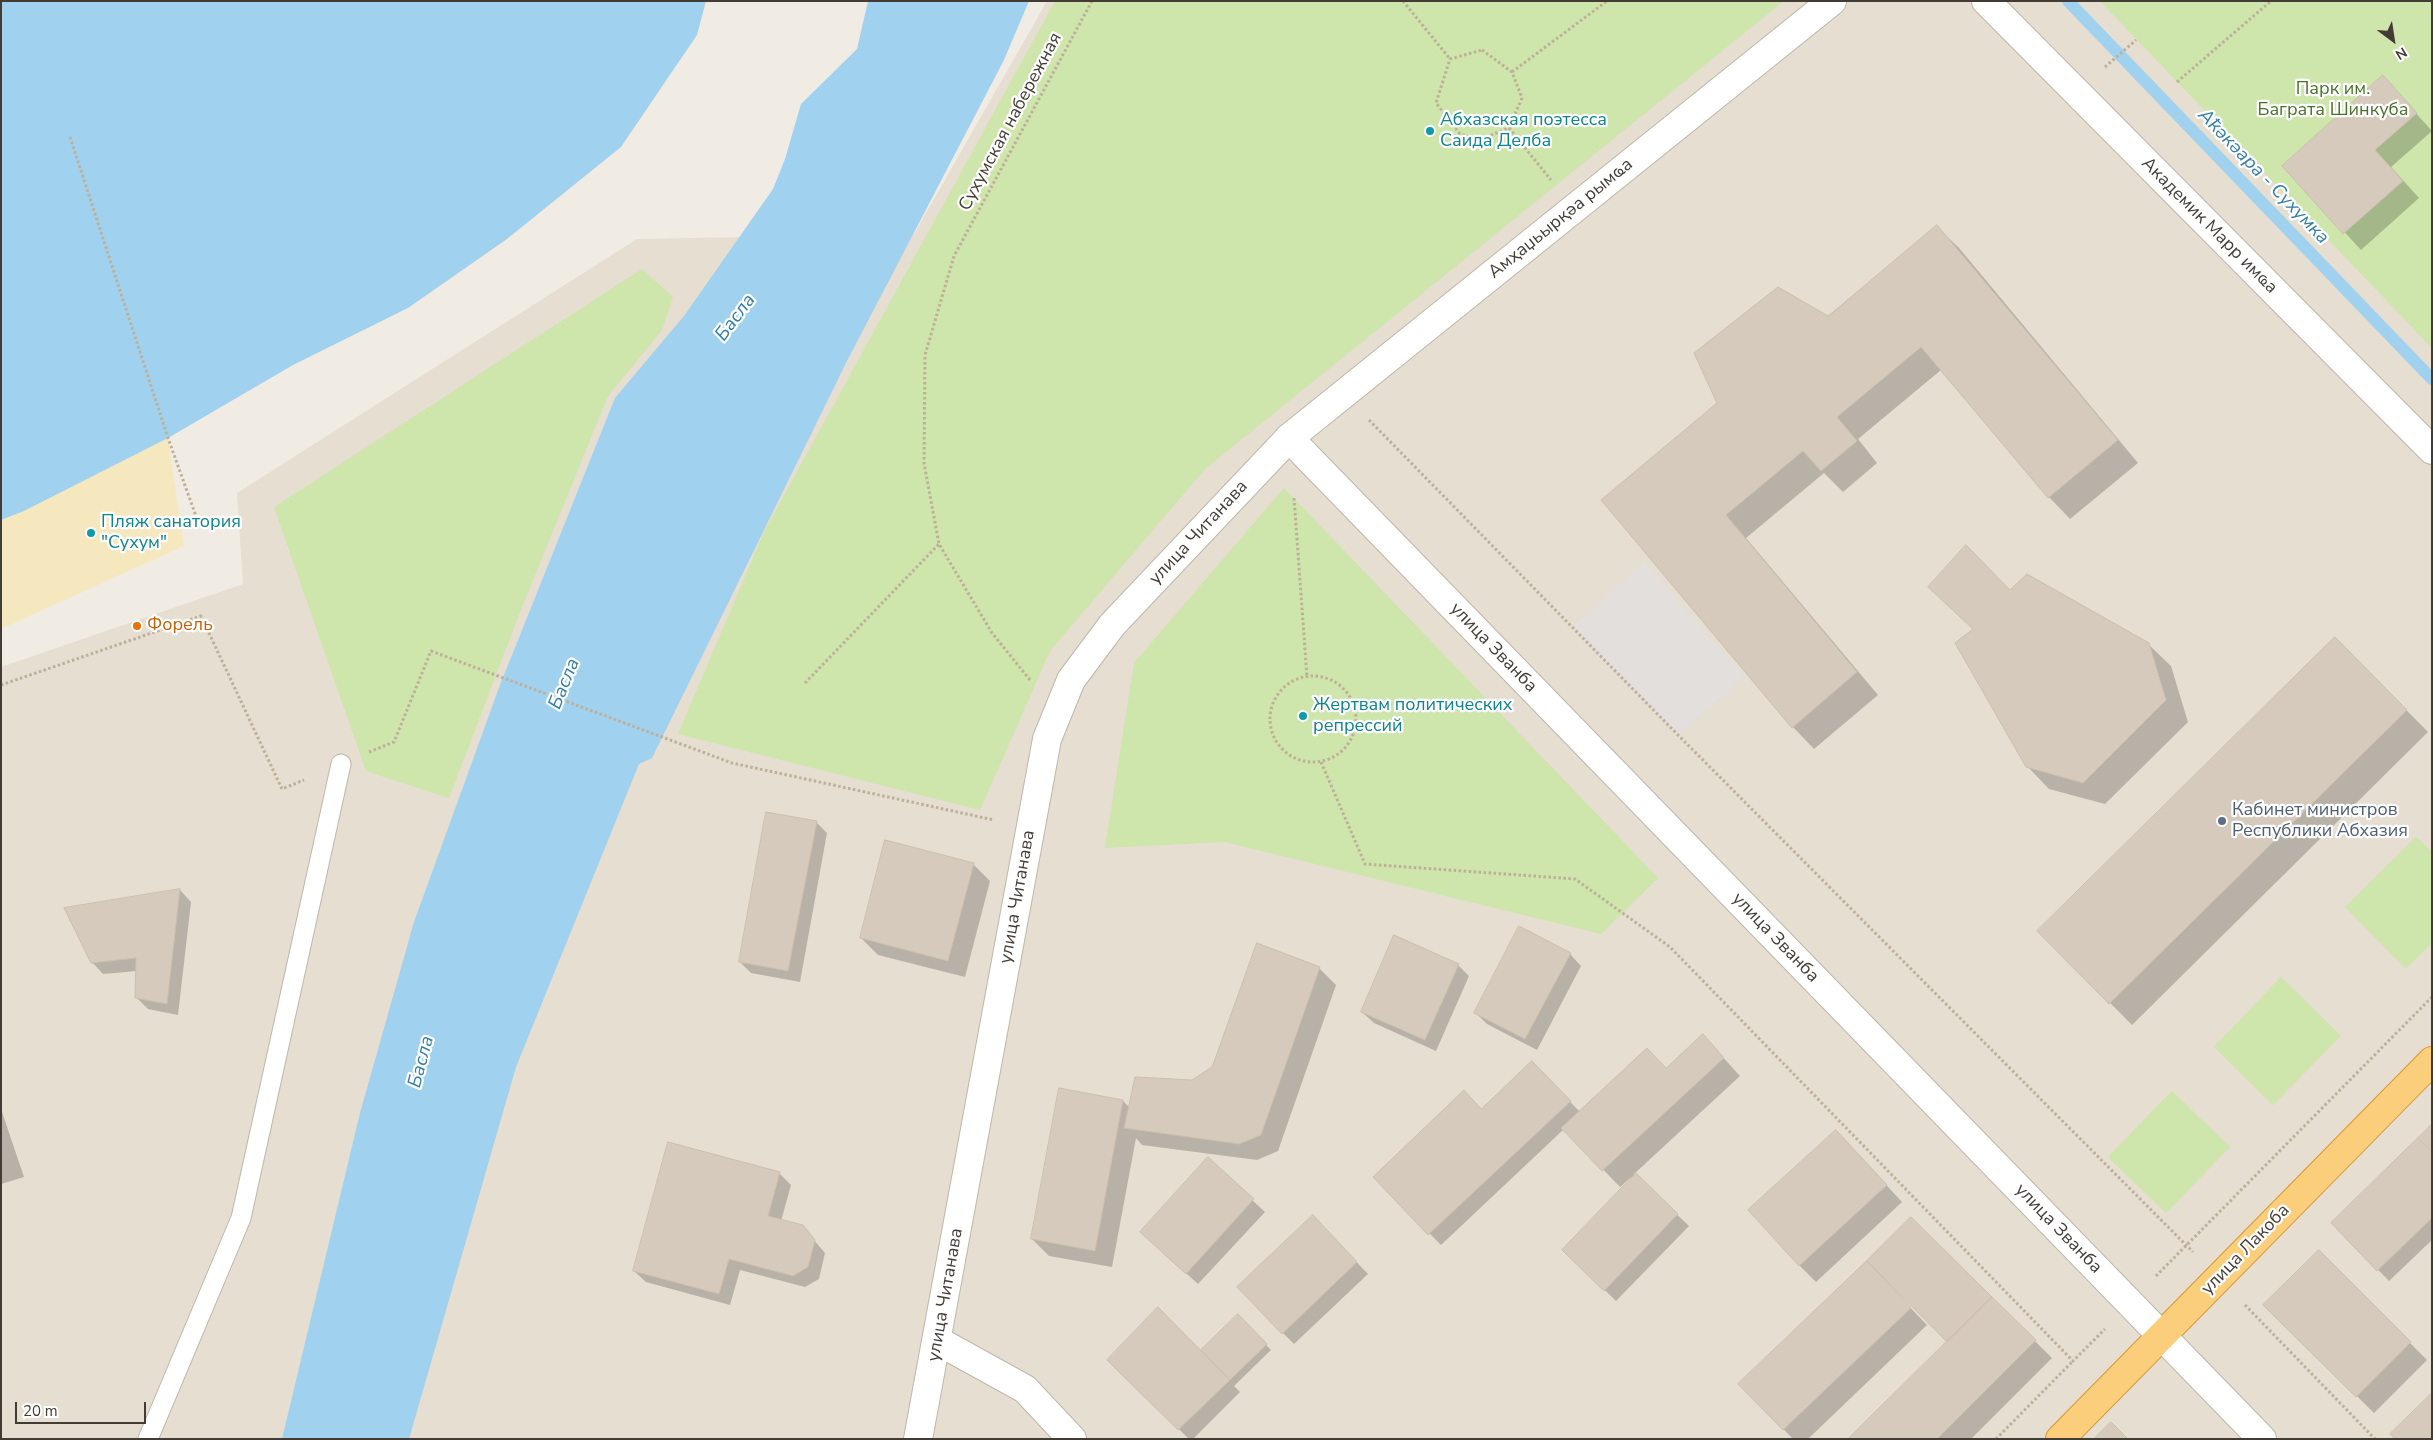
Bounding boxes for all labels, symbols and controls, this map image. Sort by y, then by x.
north arrow [2368,15,2418,65]
street label: Сухумская набережная [955,29,1067,215]
text: N [2392,42,2410,64]
park label: Парк им. Баграта Шинкуба [2258,79,2408,122]
water label: Аҟәкәара - Сухумка [2193,105,2333,249]
place label: Абхазская поэтесса Саида Делба [1440,110,1607,152]
marker: Абхазская поэтесса Саида Делба [1424,125,1436,137]
street label: Академик Марр имҩа [2136,153,2282,299]
street label: Амҳаџьырқәа рымҩа [1484,154,1638,284]
water label: Басла [711,290,761,346]
street label: улица Читанава [1145,476,1253,590]
place label: Пляж санатория "Сухум" [101,512,241,554]
marker: Пляж санатория "Сухум" [85,527,97,539]
street label: улица Званба [1445,599,1541,697]
place label: Форель [147,615,213,637]
marker: Форель [131,620,143,632]
water label: Басла [545,655,585,713]
place label: Жертвам политических репрессий [1313,695,1512,738]
marker: Жертвам политических репрессий [1297,710,1309,722]
place label: Кабинет министров Республики Абхазия [2232,800,2408,842]
marker: Кабинет министров Республики Абхазия [2216,815,2228,827]
street label: улица Читанава [996,829,1040,965]
street label: улица Званба [1727,889,1823,987]
water label: Басла [404,1033,440,1091]
street label: улица Званба [2010,1180,2106,1278]
street label: улица Лакоба [2197,1200,2295,1300]
street label: улица Читанава [924,1227,968,1363]
scale bar [18,1392,149,1424]
text: 20 m [23,1401,58,1421]

